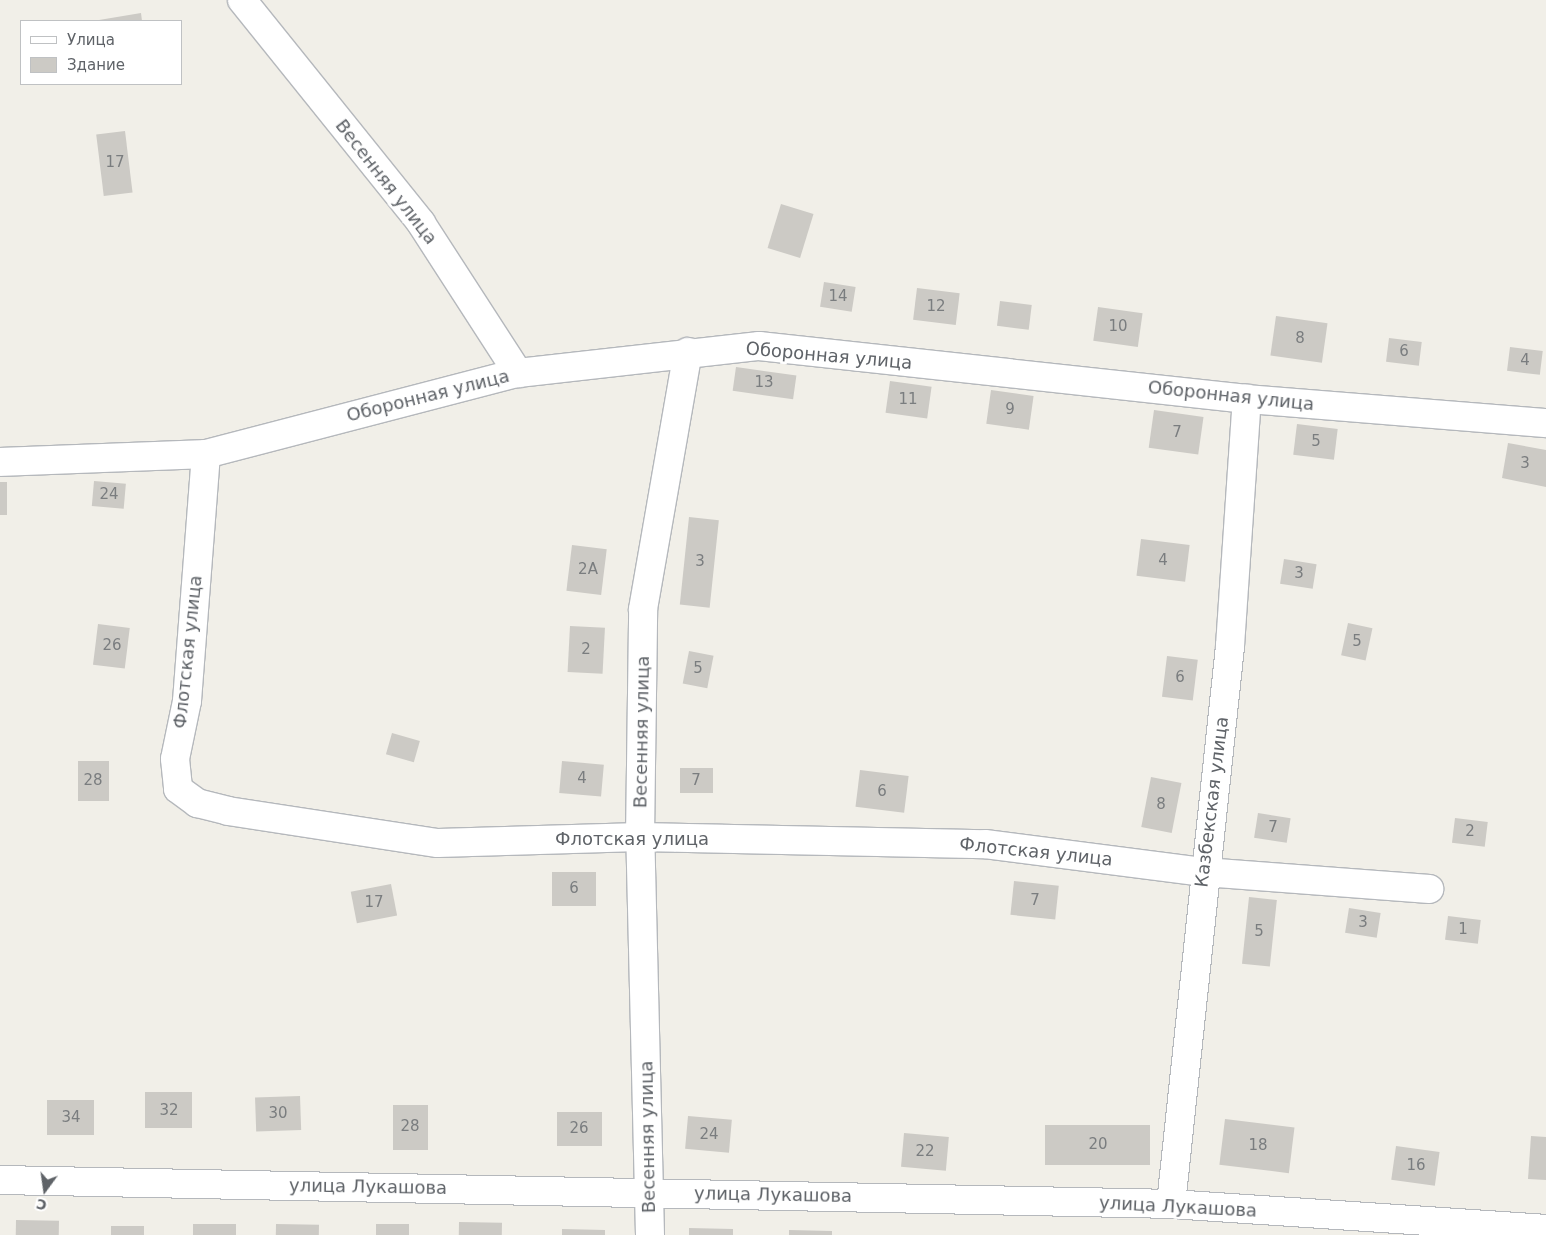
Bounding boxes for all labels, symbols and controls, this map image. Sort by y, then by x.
legend [20,20,182,85]
text: Улица [67,31,115,49]
text: Здание [67,56,125,74]
street label: Весенняя улица [331,115,441,249]
house number: 17 [105,154,125,172]
house number: 14 [828,288,848,306]
house number: 12 [926,298,946,316]
house number: 10 [1108,318,1128,336]
house number: 8 [1295,330,1305,348]
street label: Оборонная улица [745,338,913,374]
house number: 6 [1399,343,1409,361]
house number: 4 [1520,352,1530,370]
street label: Оборонная улица [344,365,512,427]
house number: 13 [754,374,774,392]
street label: Оборонная улица [1147,377,1315,415]
house number: 11 [898,391,918,409]
house number: 9 [1005,401,1015,419]
house number: 7 [1172,424,1182,442]
house number: 5 [1311,433,1321,451]
house number: 3 [1520,455,1530,473]
house number: 24 [99,486,119,504]
house number: 4 [1158,552,1168,570]
house number: 3 [695,553,705,571]
house number: 2А [578,561,598,579]
house number: 3 [1294,565,1304,583]
street label: Флотская улица [169,574,207,730]
house number: 5 [1352,633,1362,651]
house number: 26 [102,637,122,655]
house number: 2 [581,641,591,659]
street label: Весенняя улица [630,656,654,808]
house number: 5 [693,660,703,678]
house number: 6 [1175,669,1185,687]
street label: Казбекская улица [1191,715,1233,889]
house number: 4 [577,770,587,788]
house number: 28 [83,772,103,790]
house number: 7 [691,772,701,790]
house number: 6 [877,783,887,801]
house number: 8 [1156,796,1166,814]
house number: 7 [1268,819,1278,837]
house number: 2 [1465,823,1475,841]
street label: Флотская улица [555,828,709,850]
street label: Флотская улица [958,833,1114,871]
house number: 6 [569,880,579,898]
house number: 7 [1030,892,1040,910]
house number: 17 [364,894,384,912]
house number: 3 [1358,914,1368,932]
house number: 1 [1458,921,1468,939]
house number: 5 [1254,923,1264,941]
street label: Весенняя улица [636,1061,660,1213]
house number: 32 [159,1102,179,1120]
house number: 30 [268,1105,288,1123]
house number: 34 [61,1109,81,1127]
house number: 28 [400,1118,420,1136]
house number: 26 [569,1120,589,1138]
house number: 24 [699,1126,719,1144]
house number: 20 [1088,1136,1108,1154]
house number: 18 [1248,1137,1268,1155]
house number: 22 [915,1143,935,1161]
house number: 16 [1406,1157,1426,1175]
north arrow [20,1165,70,1215]
street label: улица Лукашова [289,1175,447,1199]
street label: улица Лукашова [694,1183,852,1207]
street label: улица Лукашова [1099,1192,1257,1222]
text: С [34,1196,48,1214]

